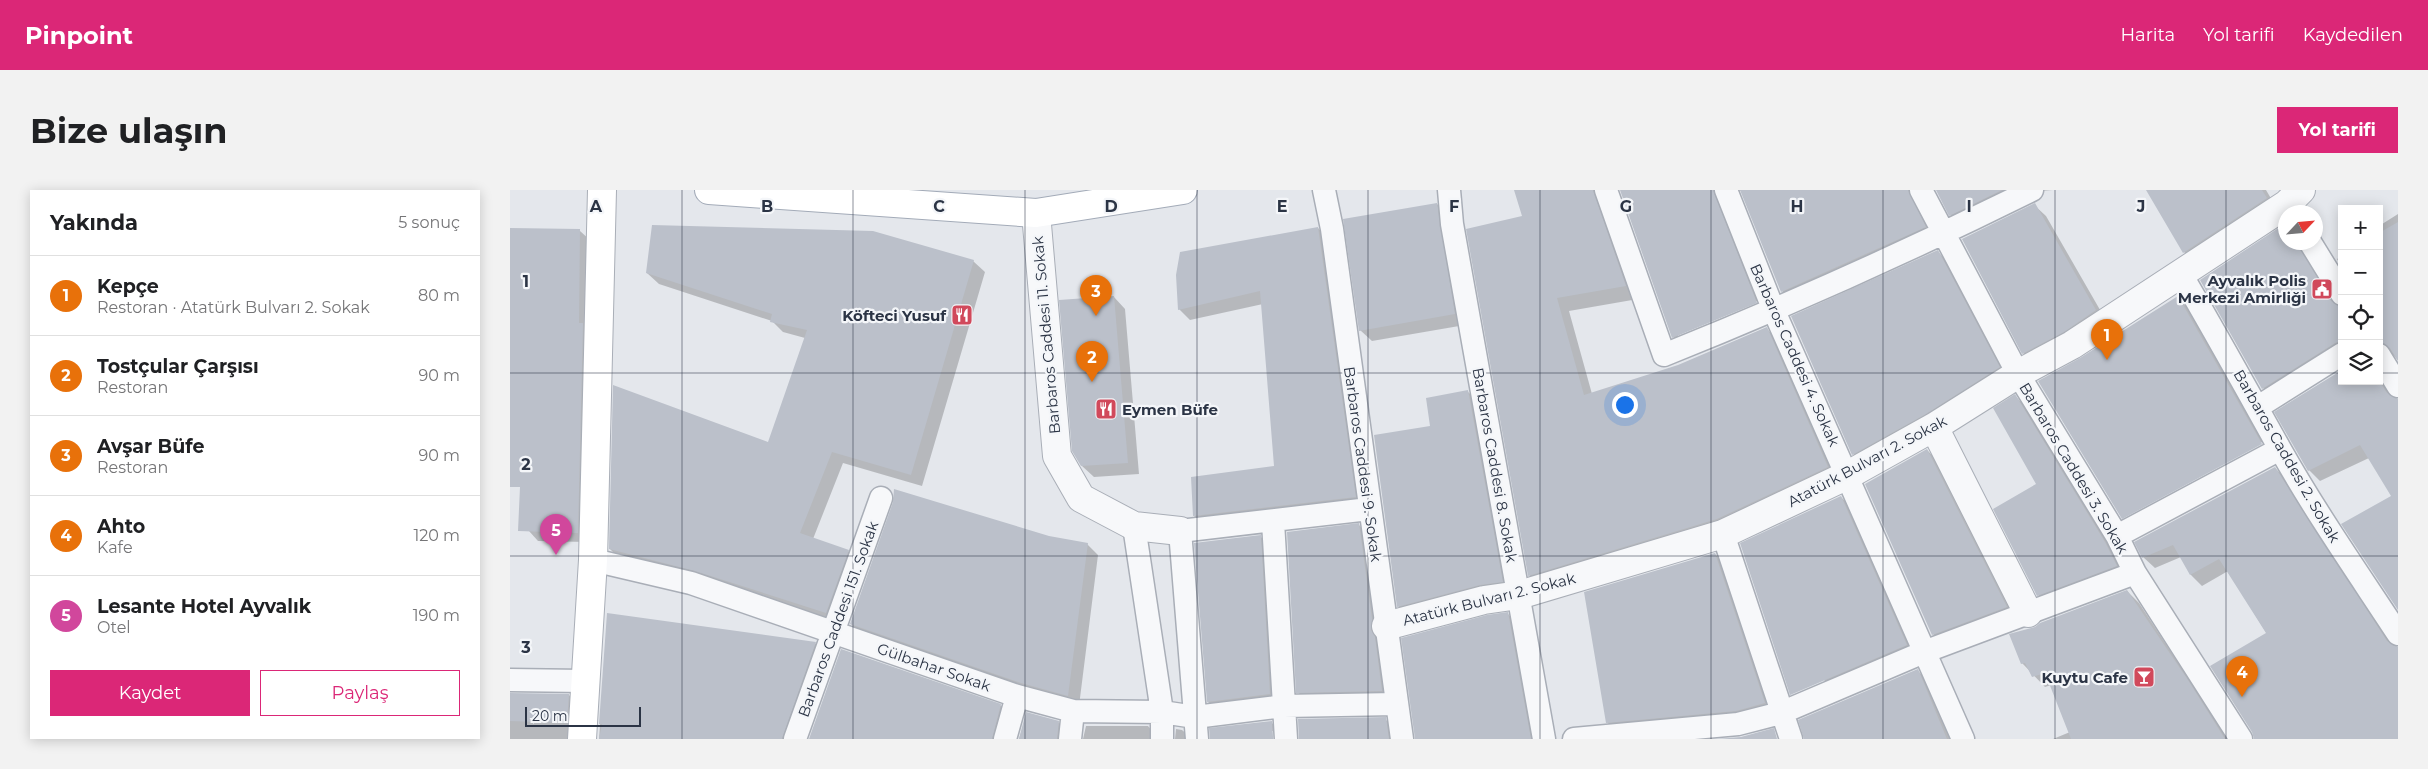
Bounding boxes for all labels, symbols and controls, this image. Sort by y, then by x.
text: Pinpoint [25,21,133,50]
text: Harita [2120,24,2175,46]
text: Yol tarifi [2203,24,2275,46]
text: Kaydedilen [2303,24,2403,46]
button: Yol tarifi [2277,107,2398,153]
text: Bize ulaşın [30,109,228,152]
text: A [589,197,603,216]
text: B [761,197,773,216]
text: C [933,197,945,216]
text: D [1104,197,1118,216]
text: E [1277,197,1287,216]
text: F [1449,197,1459,216]
text: G [1620,197,1632,216]
text: H [1791,197,1803,216]
text: I [1966,197,1972,216]
text: J [2136,197,2145,216]
north arrow [2278,205,2323,250]
map controls [2338,205,2383,385]
button: + [2338,205,2383,250]
text: Yakında [50,210,138,235]
text: 5 sonuç [398,213,460,232]
street label: Barbaros Caddesi 11. Sokak [1028,235,1064,435]
button: − [2338,250,2383,295]
street label: Barbaros Caddesi 4. Sokak [1746,261,1844,449]
place label: Ayvalık Polis Merkezi Amirliği [2178,271,2306,307]
text: 1 [523,272,529,291]
text: Kepçe [97,275,159,298]
pin: 3 [1080,275,1112,316]
public building icon: Ayvalık Polis Merkezi Amirliği [2310,277,2334,301]
text: 1 [63,286,69,305]
text: 80 m [418,286,460,305]
button: locate [2338,295,2383,340]
text: Restoran · Atatürk Bulvarı 2. Sokak [97,298,370,317]
restaurant icon: Köfteci Yusuf [950,303,974,327]
place label: Köfteci Yusuf [842,306,947,325]
pin: 1 [2091,319,2123,360]
button: layers [2338,340,2383,385]
pin: 2 [1076,341,1108,382]
text: Tostçular Çarşısı [97,355,259,378]
street label: Barbaros Caddesi 9. Sokak [1340,365,1386,563]
text: 2 [61,366,71,385]
text: 90 m [418,366,460,385]
street label: Barbaros Caddesi 8. Sokak [1468,366,1522,564]
street label: Barbaros Caddesi 2. Sokak [2230,366,2344,546]
text: Restoran [97,378,168,397]
street label: Barbaros Caddesi 3. Sokak [2015,379,2133,557]
your location [1612,392,1638,418]
restaurant icon: Eymen Büfe [1094,397,1118,421]
place label: Eymen Büfe [1122,400,1218,419]
street label: Atatürk Bulvarı 2. Sokak [1784,411,1950,511]
text: Avşar Büfe [97,435,204,458]
text: 3 [61,446,71,465]
text: 90 m [418,446,460,465]
text: 2 [521,455,531,474]
text: Restoran [97,458,168,477]
pin: 5 [540,514,572,555]
text: Ahto [97,515,145,538]
street label: Barbaros Caddesi 151. Sokak [794,518,882,720]
text: 4 [60,526,72,545]
text: 120 m [413,526,460,545]
text: Kafe [97,538,133,557]
street label: Atatürk Bulvarı 2. Sokak [1401,568,1577,630]
text: Lesante Hotel Ayvalık [97,595,311,618]
text: 5 [61,606,71,625]
text: 190 m [413,606,460,625]
text: Otel [97,618,131,637]
text: 3 [520,638,531,657]
street label: Gülbahar Sokak [875,639,993,695]
pin: 4 [2226,656,2258,697]
bar icon: Kuytu Cafe [2132,665,2156,689]
place label: Kuytu Cafe [2041,668,2128,687]
button: Kaydet [50,670,250,716]
button: Paylaş [260,670,460,716]
scale bar [525,704,641,727]
text: 20 m [532,707,568,725]

